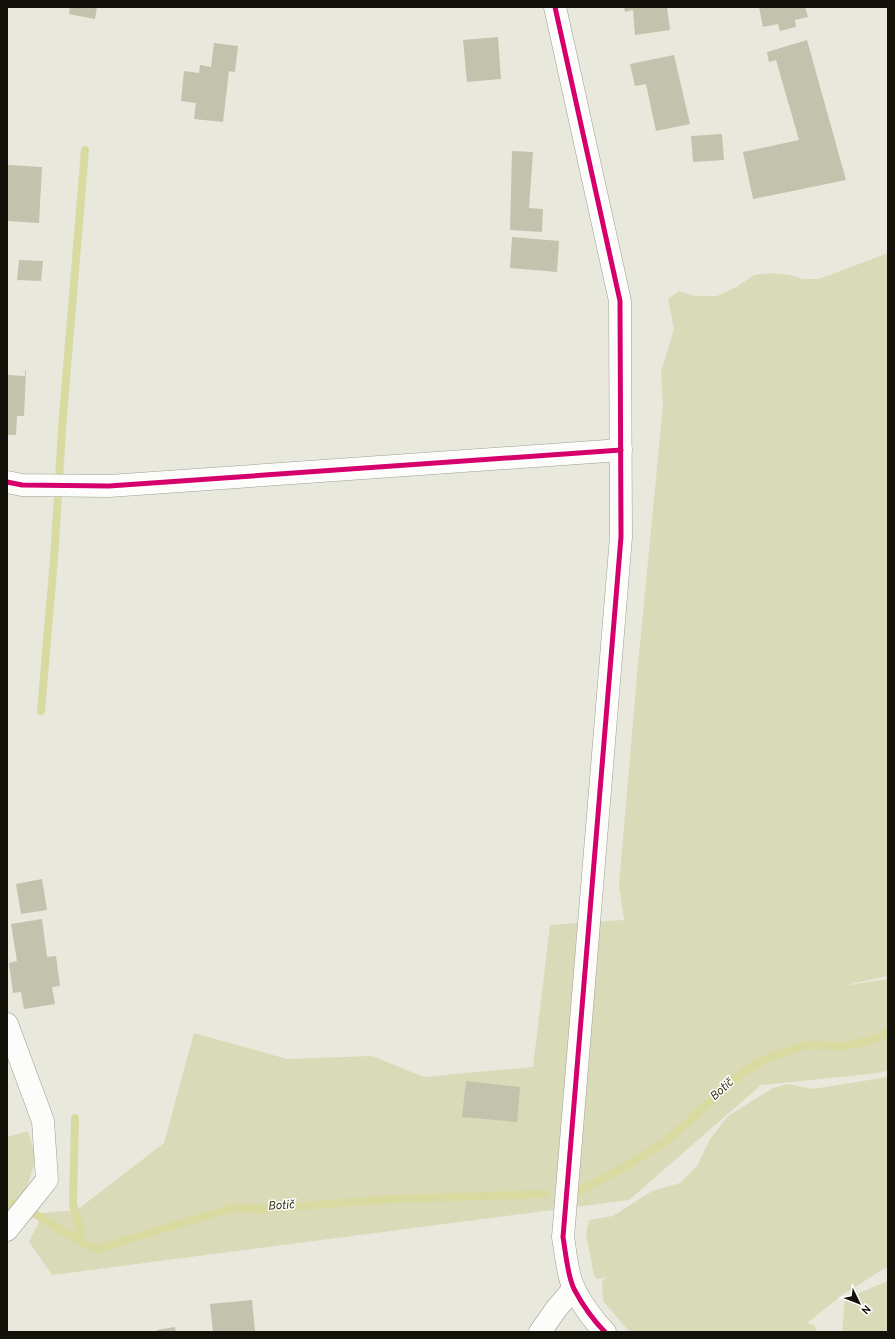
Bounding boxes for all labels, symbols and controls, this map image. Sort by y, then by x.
water label: Botič [707,1074,738,1105]
water label: Botič [267,1197,296,1215]
north arrow [839,1283,879,1323]
text: N [858,1301,873,1317]

